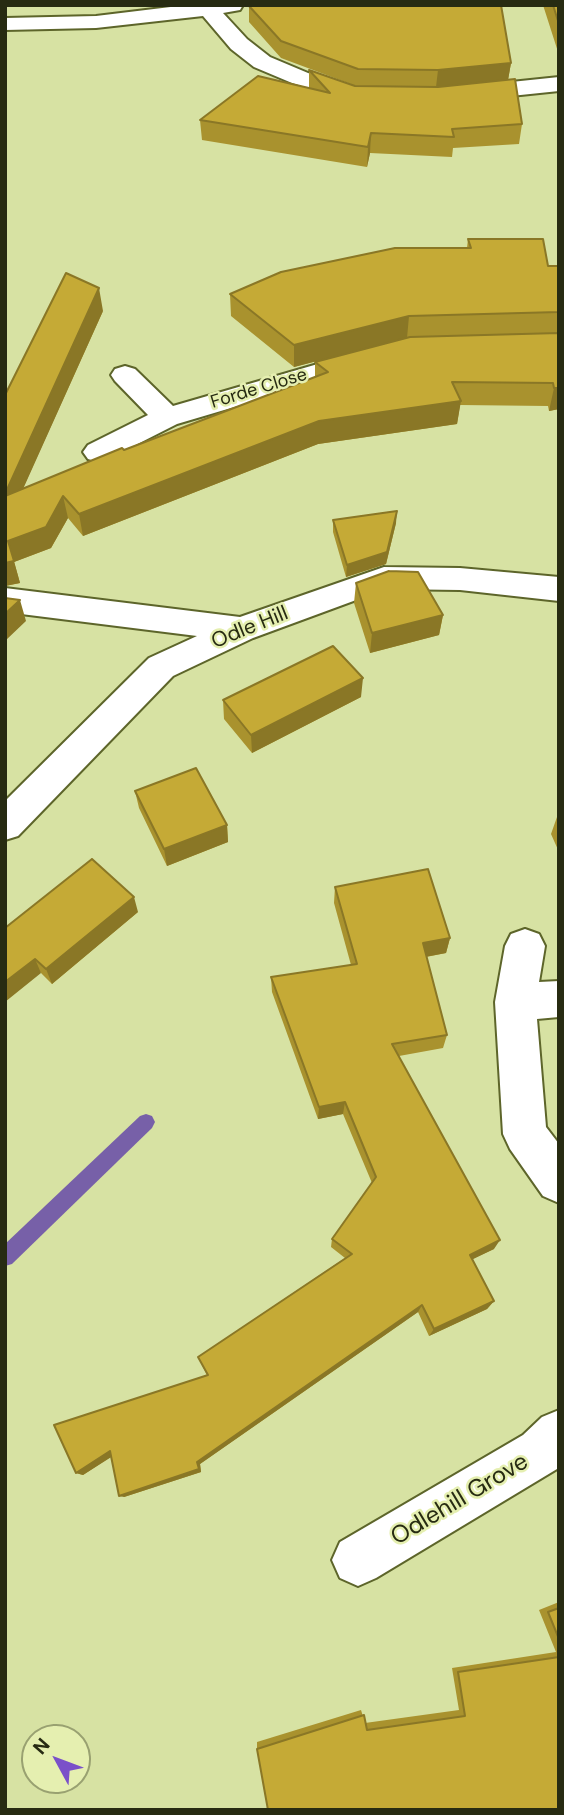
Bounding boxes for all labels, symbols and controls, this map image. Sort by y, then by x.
street label: Forde Close [208,364,310,414]
street label: Odle Hill [208,601,292,655]
street label: Odlehill Grove [386,1448,534,1552]
north arrow [21,1724,91,1794]
text: N [27,1733,55,1760]

